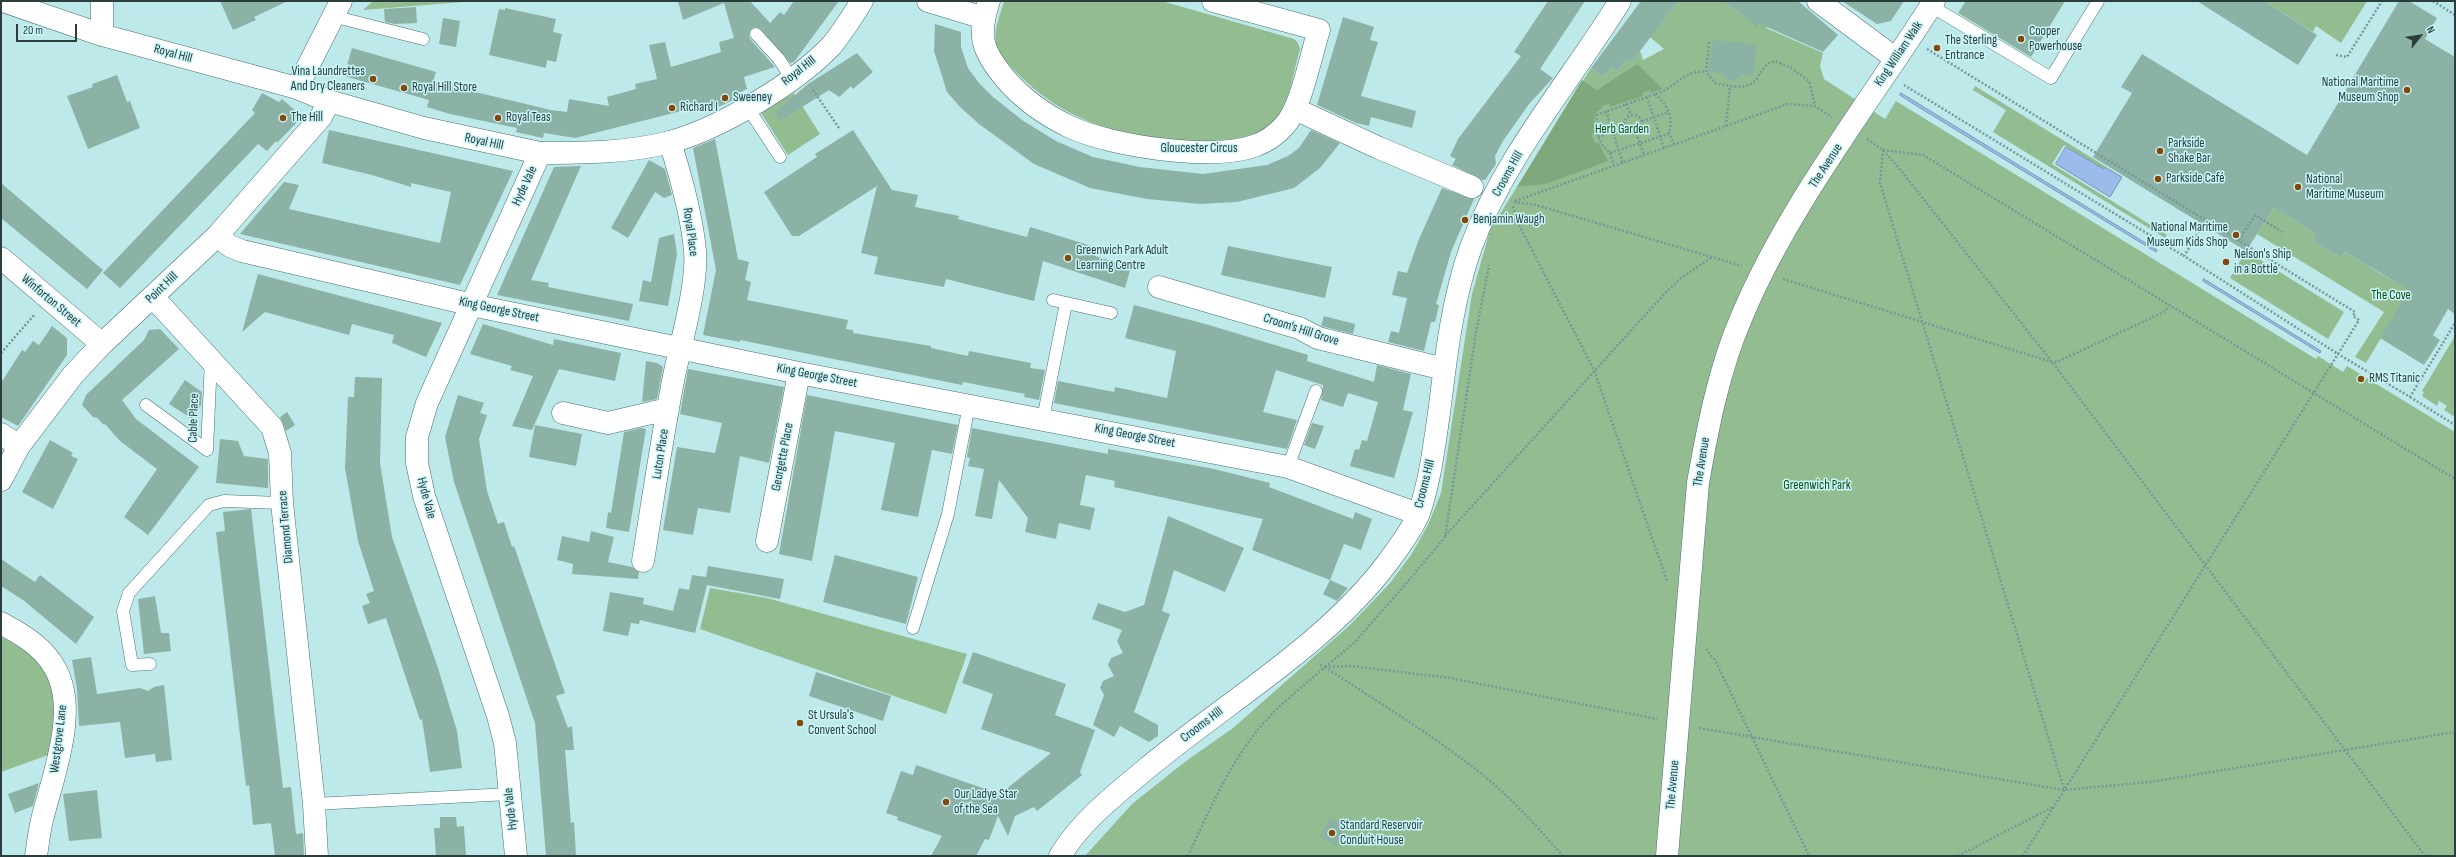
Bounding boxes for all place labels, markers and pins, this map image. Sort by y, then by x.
place label: Cooper Powerhouse [2029,24,2082,55]
place label: The Sterling Entrance [1945,33,1997,64]
marker: Cooper Powerhouse [2016,34,2026,44]
marker: The Sterling Entrance [1932,43,1942,53]
place label: Vina Laundrettes And Dry Cleaners [291,64,365,95]
marker: Vina Laundrettes And Dry Cleaners [368,74,378,84]
place label: National Maritime Museum Shop [2322,75,2399,106]
place label: Royal Hill Store [412,80,477,96]
marker: Royal Hill Store [399,83,409,93]
marker: National Maritime Museum Shop [2402,85,2412,95]
place label: Sweeney [733,90,772,106]
marker: Sweeney [720,93,730,103]
place label: Richard I [680,100,718,116]
marker: Richard I [667,103,677,113]
place label: The Hill [291,110,323,126]
place label: Royal Teas [506,110,551,126]
marker: The Hill [278,113,288,123]
marker: Royal Teas [493,113,503,123]
place label: Parkside Shake Bar [2168,136,2211,167]
marker: Parkside Shake Bar [2155,146,2165,156]
place label: Parkside Café [2166,171,2224,187]
place label: National Maritime Museum [2306,172,2384,203]
marker: Parkside Café [2153,174,2163,184]
marker: National Maritime Museum [2293,182,2303,192]
place label: Benjamin Waugh [1473,212,1545,228]
marker: Benjamin Waugh [1460,215,1470,225]
place label: National Maritime Museum Kids Shop [2147,220,2228,251]
marker: National Maritime Museum Kids Shop [2231,230,2241,240]
place label: Greenwich Park Adult Learning Centre [1076,243,1168,274]
place label: Nelson's Ship in a Bottle [2234,247,2291,278]
marker: Greenwich Park Adult Learning Centre [1063,253,1073,263]
marker: Nelson's Ship in a Bottle [2221,257,2231,267]
place label: RMS Titanic [2369,371,2420,387]
marker: RMS Titanic [2356,374,2366,384]
place label: St Ursula's Convent School [808,708,876,739]
marker: St Ursula's Convent School [795,718,805,728]
place label: Our Ladye Star of the Sea [954,787,1017,818]
marker: Our Ladye Star of the Sea [941,797,951,807]
place label: Standard Reservoir Conduit House [1340,818,1423,849]
marker: Standard Reservoir Conduit House [1327,828,1337,838]

